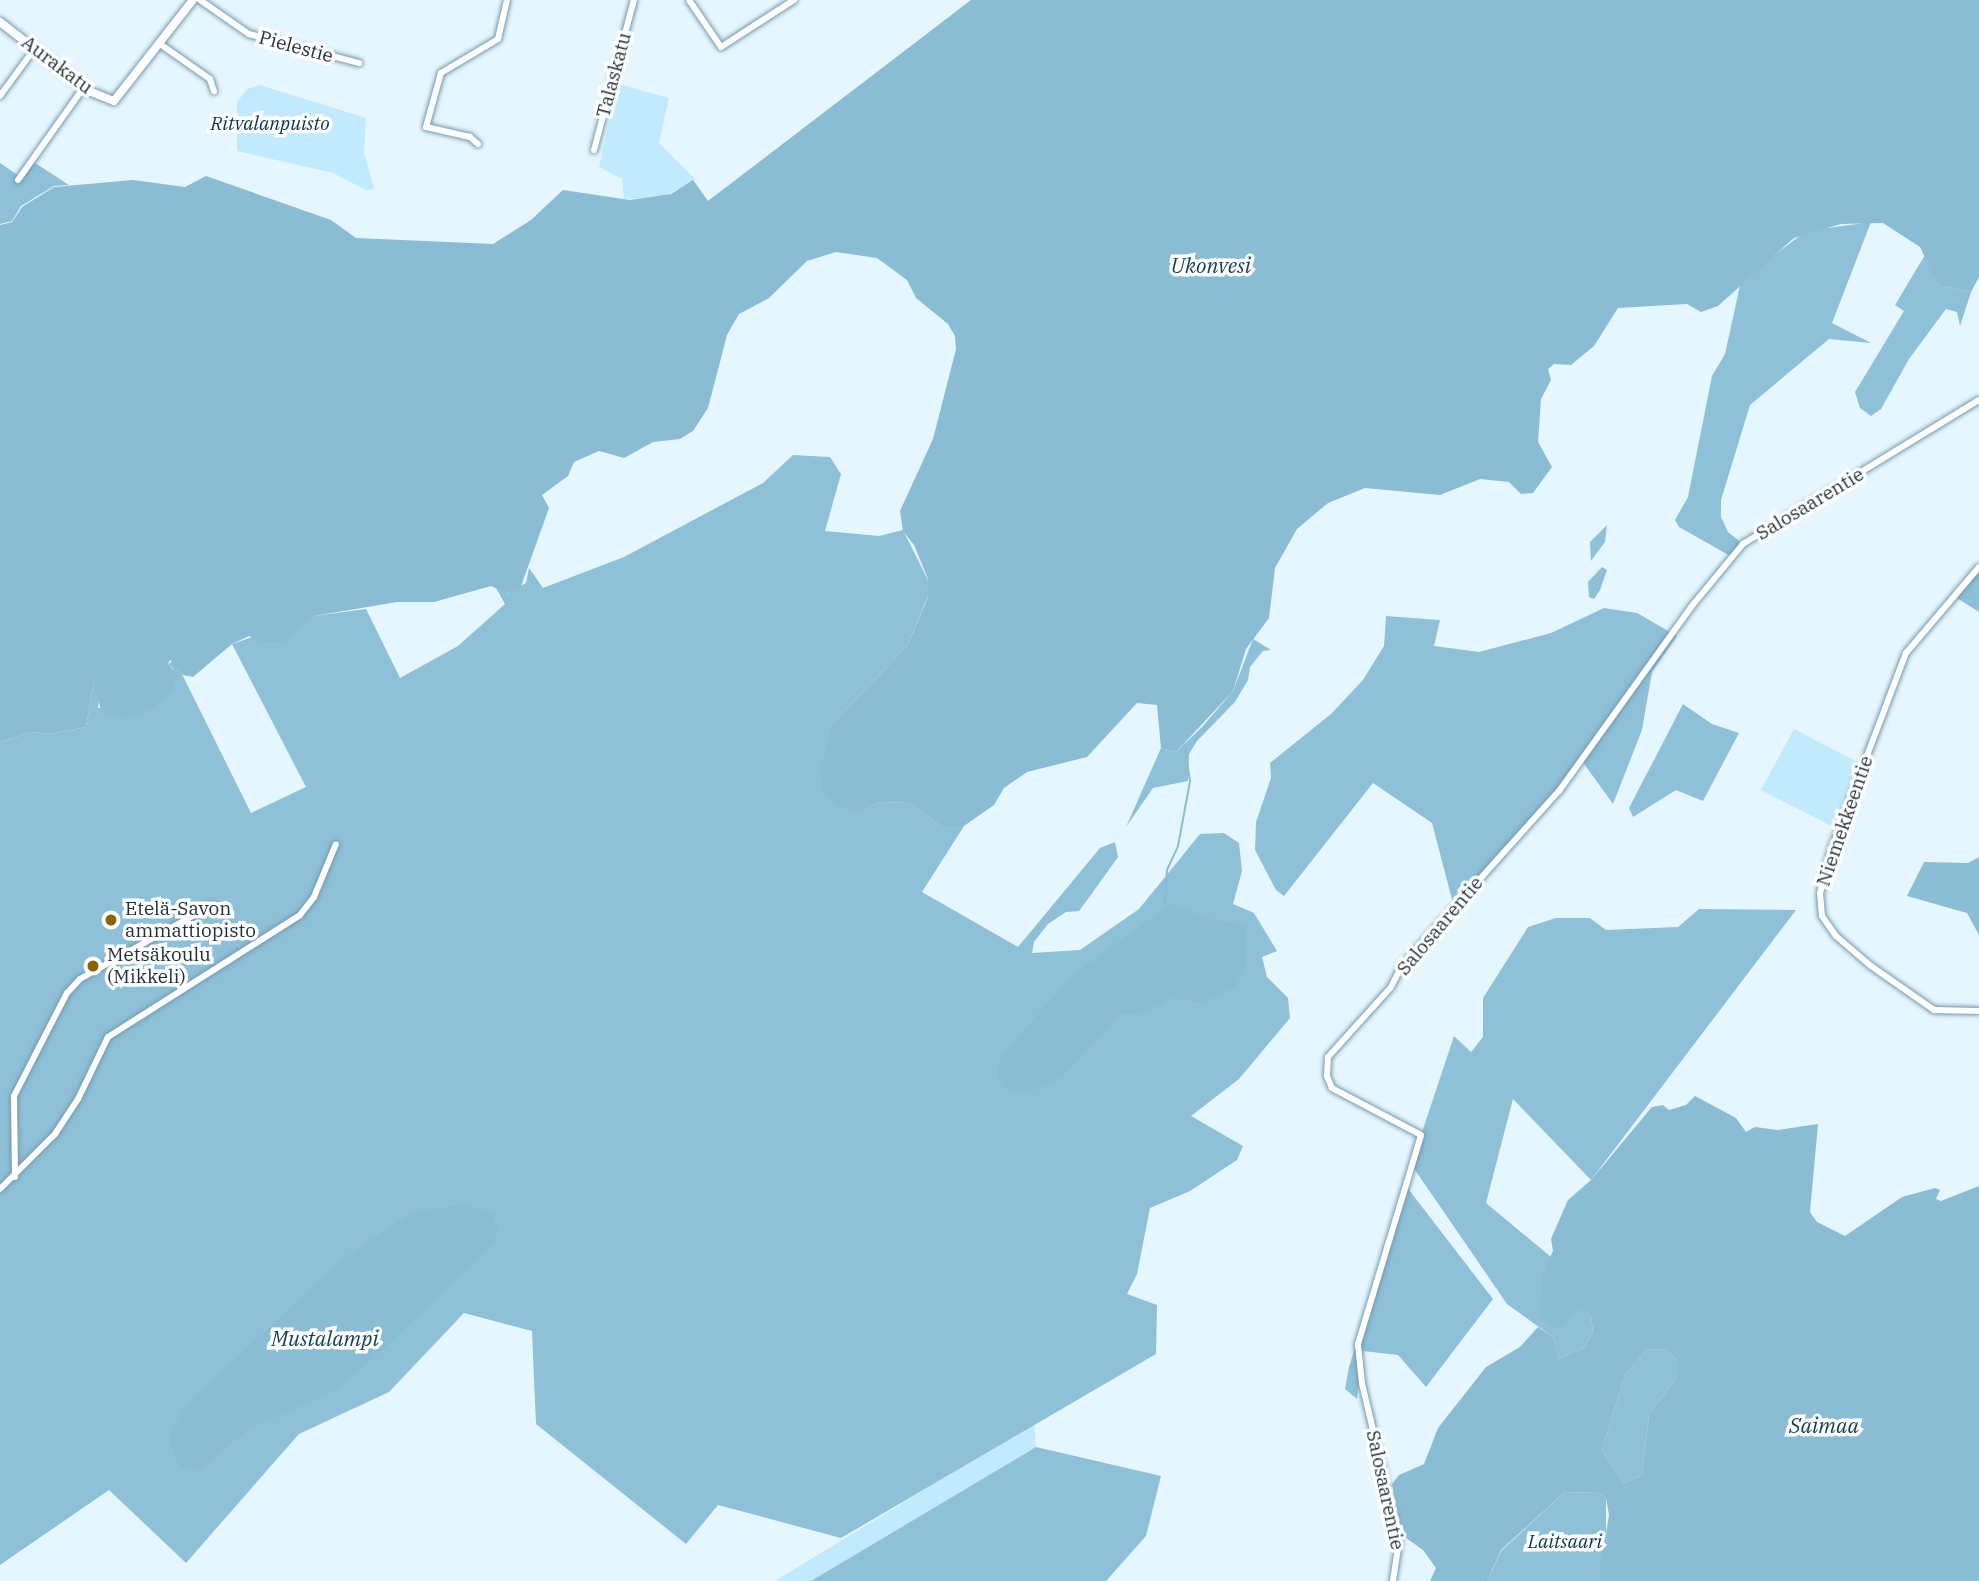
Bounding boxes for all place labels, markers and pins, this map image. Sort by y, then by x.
place label: Etelä-Savon ammattiopisto [125,898,256,942]
marker: Etelä-Savon ammattiopisto [103,912,119,928]
place label: Metsäkoulu (Mikkeli) [107,944,211,988]
marker: Metsäkoulu (Mikkeli) [85,958,101,974]

